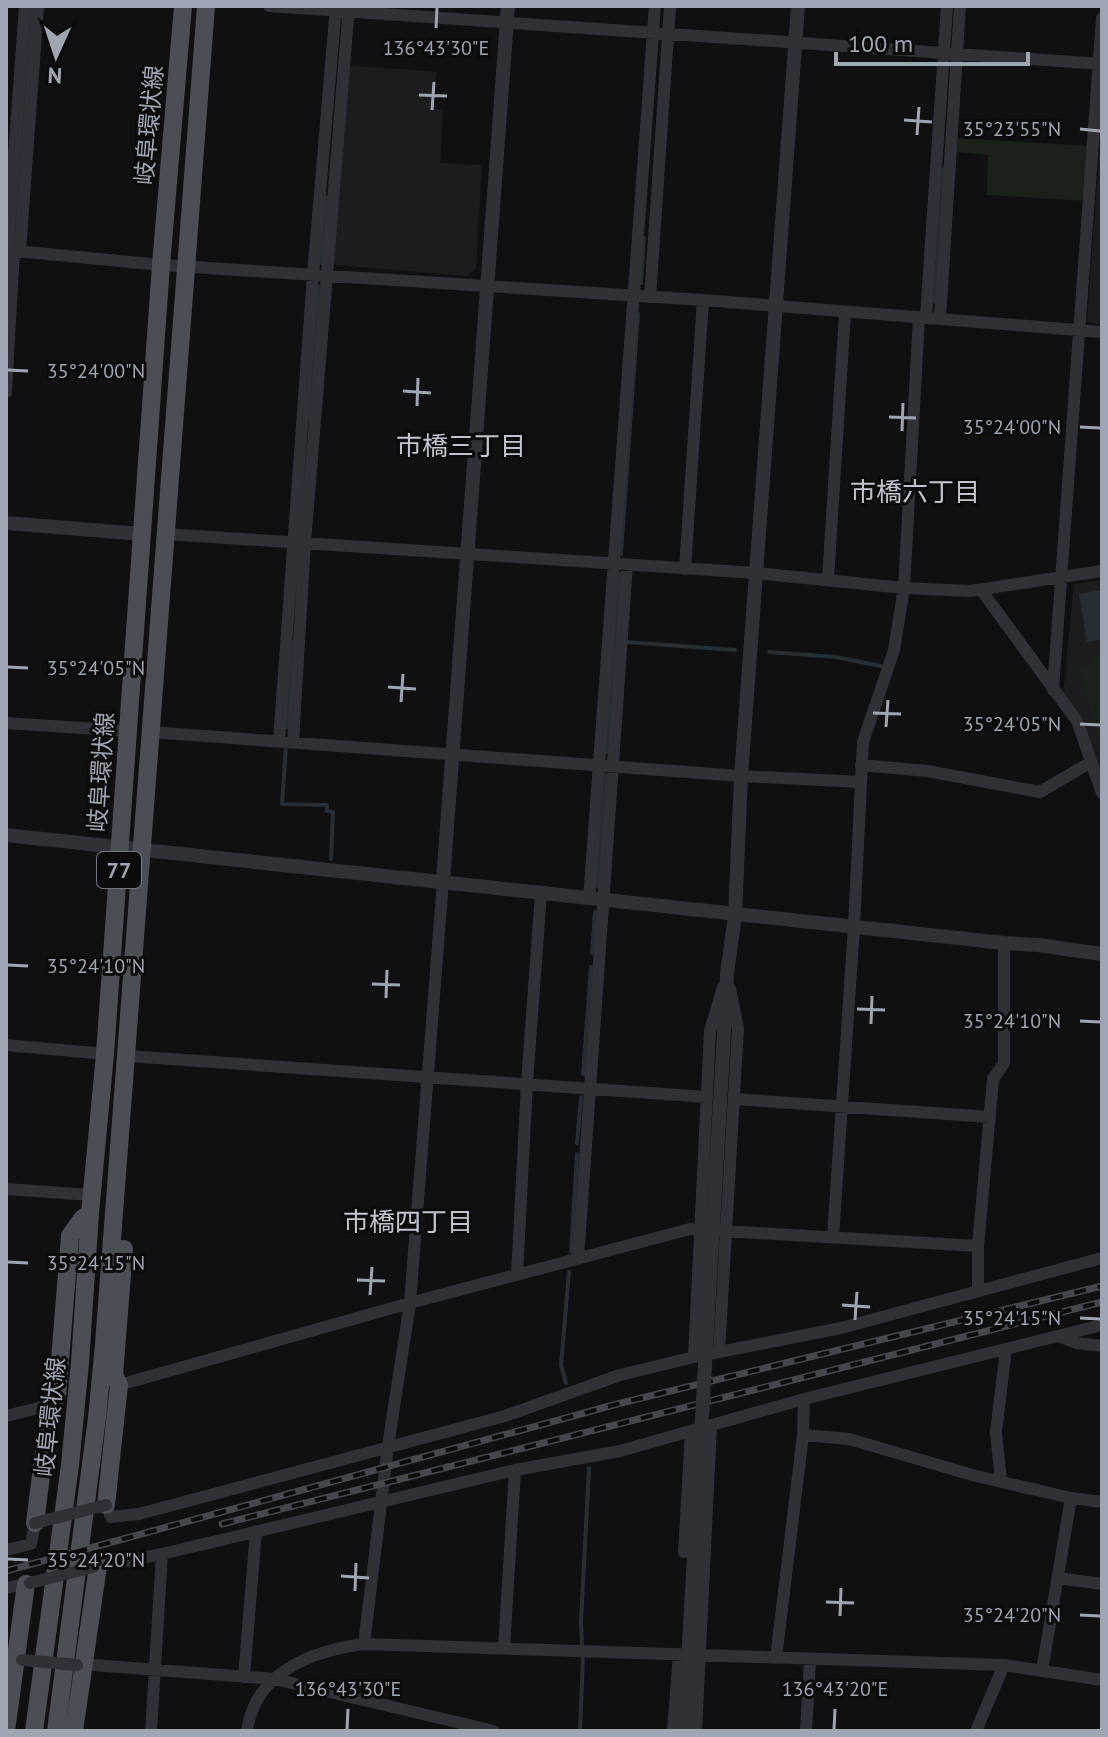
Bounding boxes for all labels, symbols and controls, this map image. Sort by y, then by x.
north arrow [16,16,96,96]
scale bar [836,16,1028,66]
text: 100 m [848,28,913,59]
text: 136°43'30"E [383,35,489,61]
text: N [47,62,63,90]
street label: 岐阜環状線 [128,64,170,186]
text: 35°23'55"N [963,116,1061,142]
text: 35°24'00"N [47,358,145,384]
text: 35°24'00"N [963,414,1061,440]
district label: 市橋三丁目 [396,429,526,462]
district label: 市橋六丁目 [850,475,980,508]
text: 35°24'05"N [47,655,145,681]
street label: 岐阜環状線 [81,711,121,833]
text: 35°24'05"N [963,711,1061,737]
road number: 77 [97,852,141,888]
text: 35°24'10"N [47,953,145,979]
text: 35°24'10"N [963,1008,1061,1034]
district label: 市橋四丁目 [343,1205,473,1238]
text: 35°24'15"N [47,1250,145,1276]
text: 35°24'15"N [963,1305,1061,1331]
street label: 岐阜環状線 [28,1356,72,1478]
text: 35°24'20"N [47,1547,145,1573]
text: 35°24'20"N [963,1602,1061,1628]
text: 136°43'30"E [295,1676,401,1702]
text: 136°43'20"E [782,1676,888,1702]

